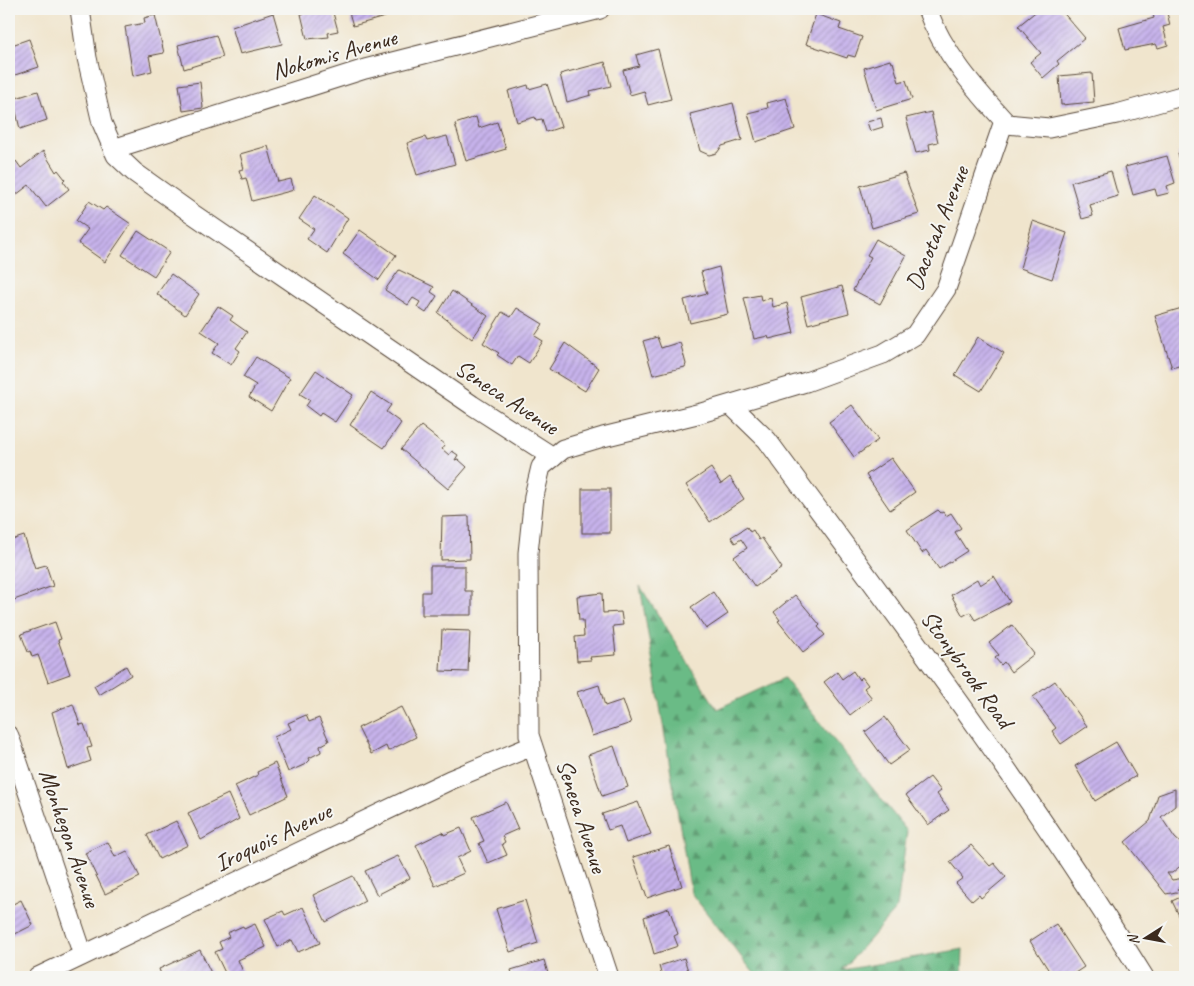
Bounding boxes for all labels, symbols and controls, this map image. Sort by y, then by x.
street label: Nokomis Avenue [268,21,402,86]
street label: Dacotah Avenue [899,160,976,294]
street label: Seneca Avenue [450,353,566,443]
street label: Stonybrook Road [914,604,1022,737]
street label: Seneca Avenue [550,756,615,878]
street label: Monhegon Avenue [32,765,108,913]
street label: Iroquois Avenue [210,795,338,878]
north arrow [1122,914,1172,964]
text: N [1124,932,1143,946]

